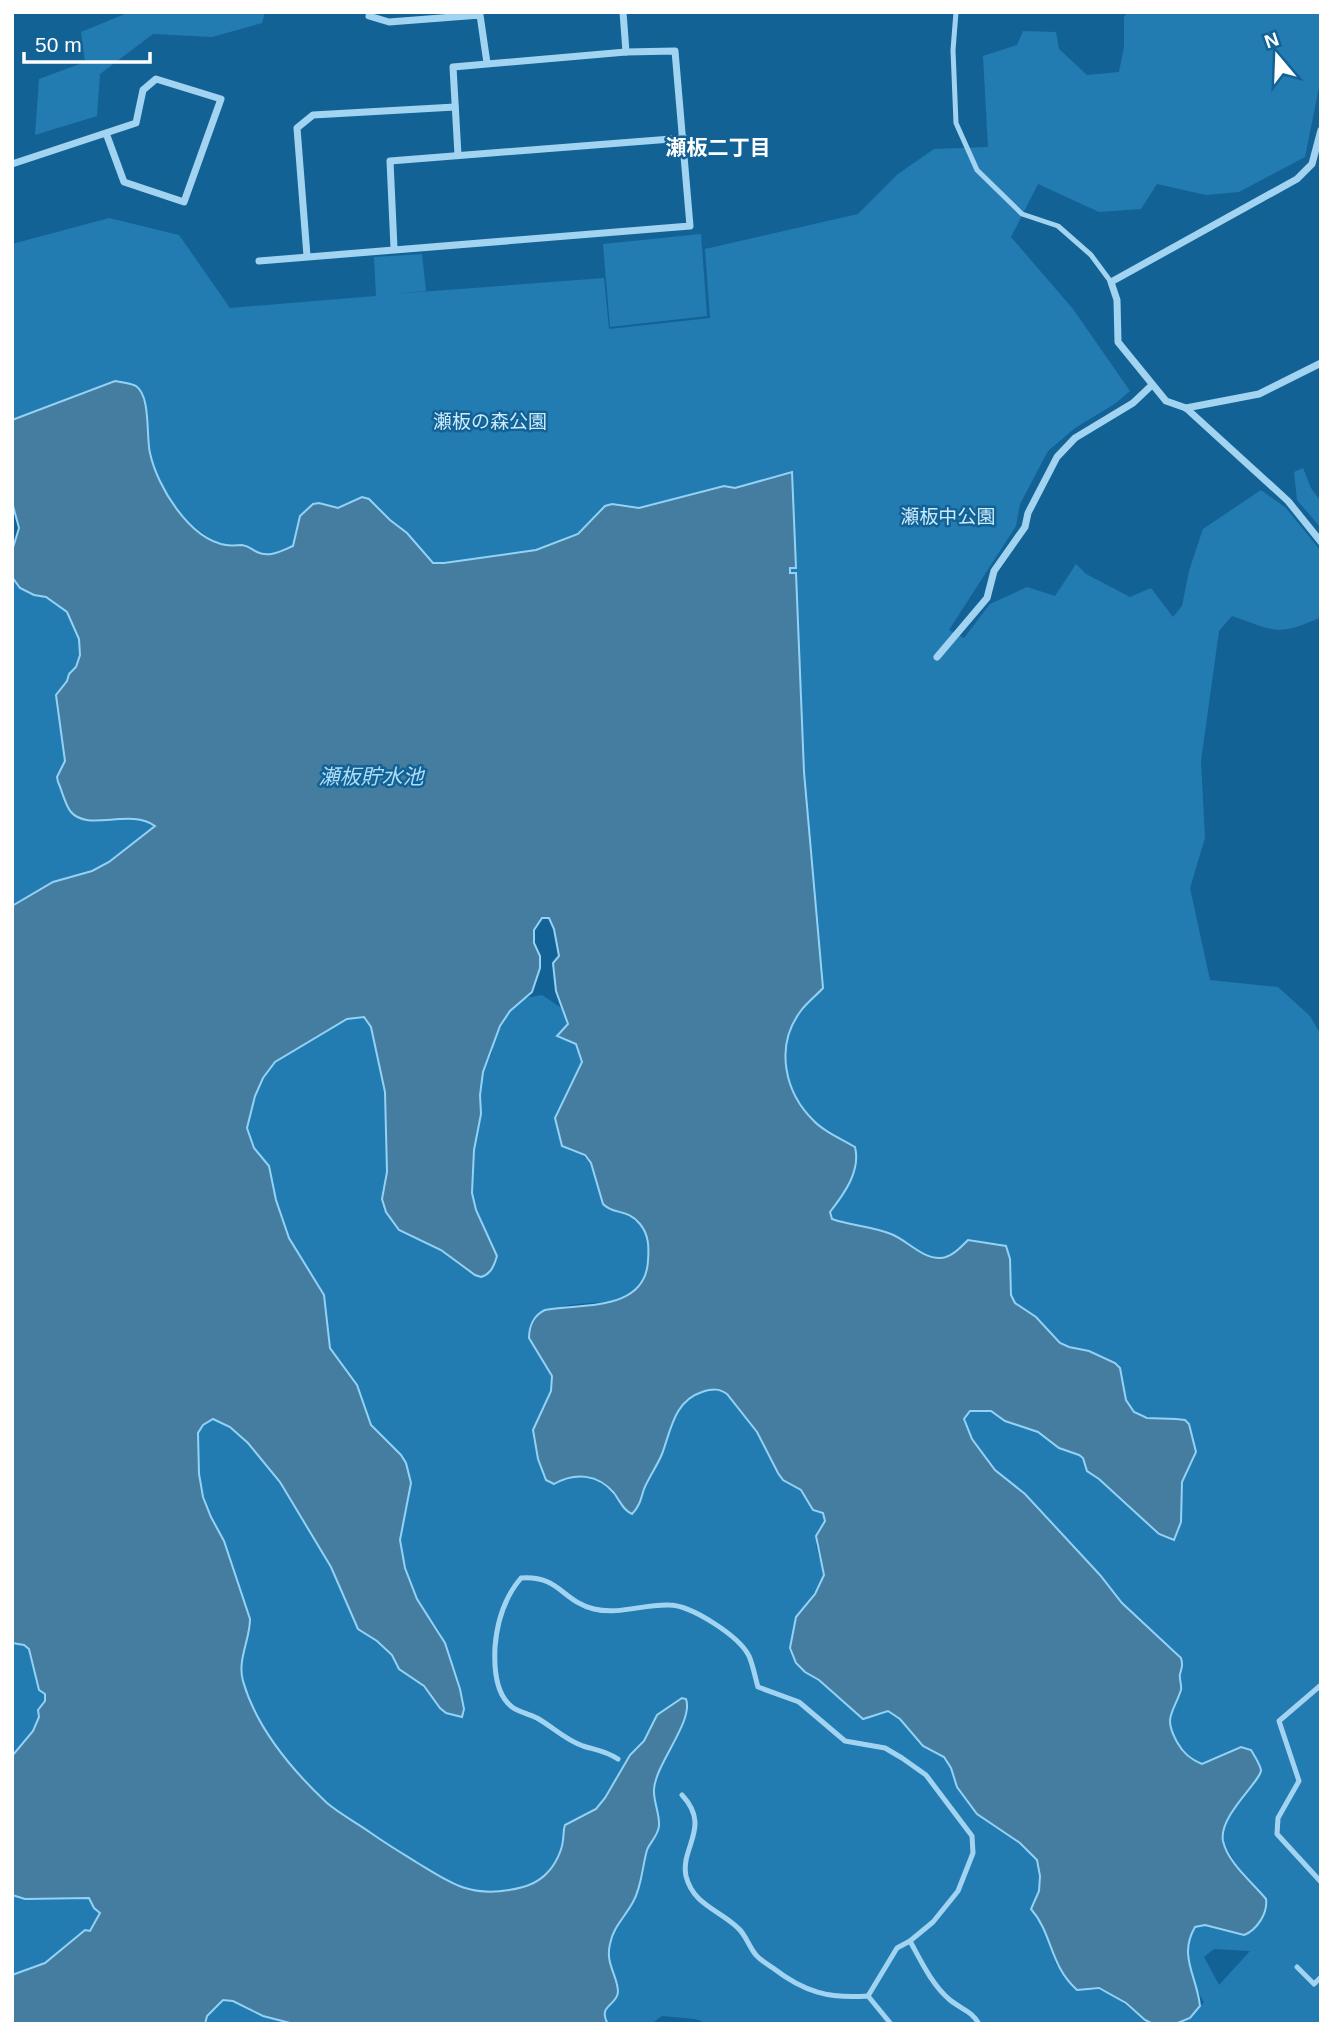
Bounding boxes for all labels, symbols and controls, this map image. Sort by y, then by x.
scale bar [24,21,150,65]
north arrow [1242,21,1312,91]
text: N [1262,28,1282,53]
text: 50 m [35,33,82,56]
district label: 瀬板二丁目 [666,136,771,159]
park label: 瀬板の森公園 [433,411,547,432]
park label: 瀬板中公園 [900,506,996,527]
water label: 瀬板貯水池 [319,765,425,788]

